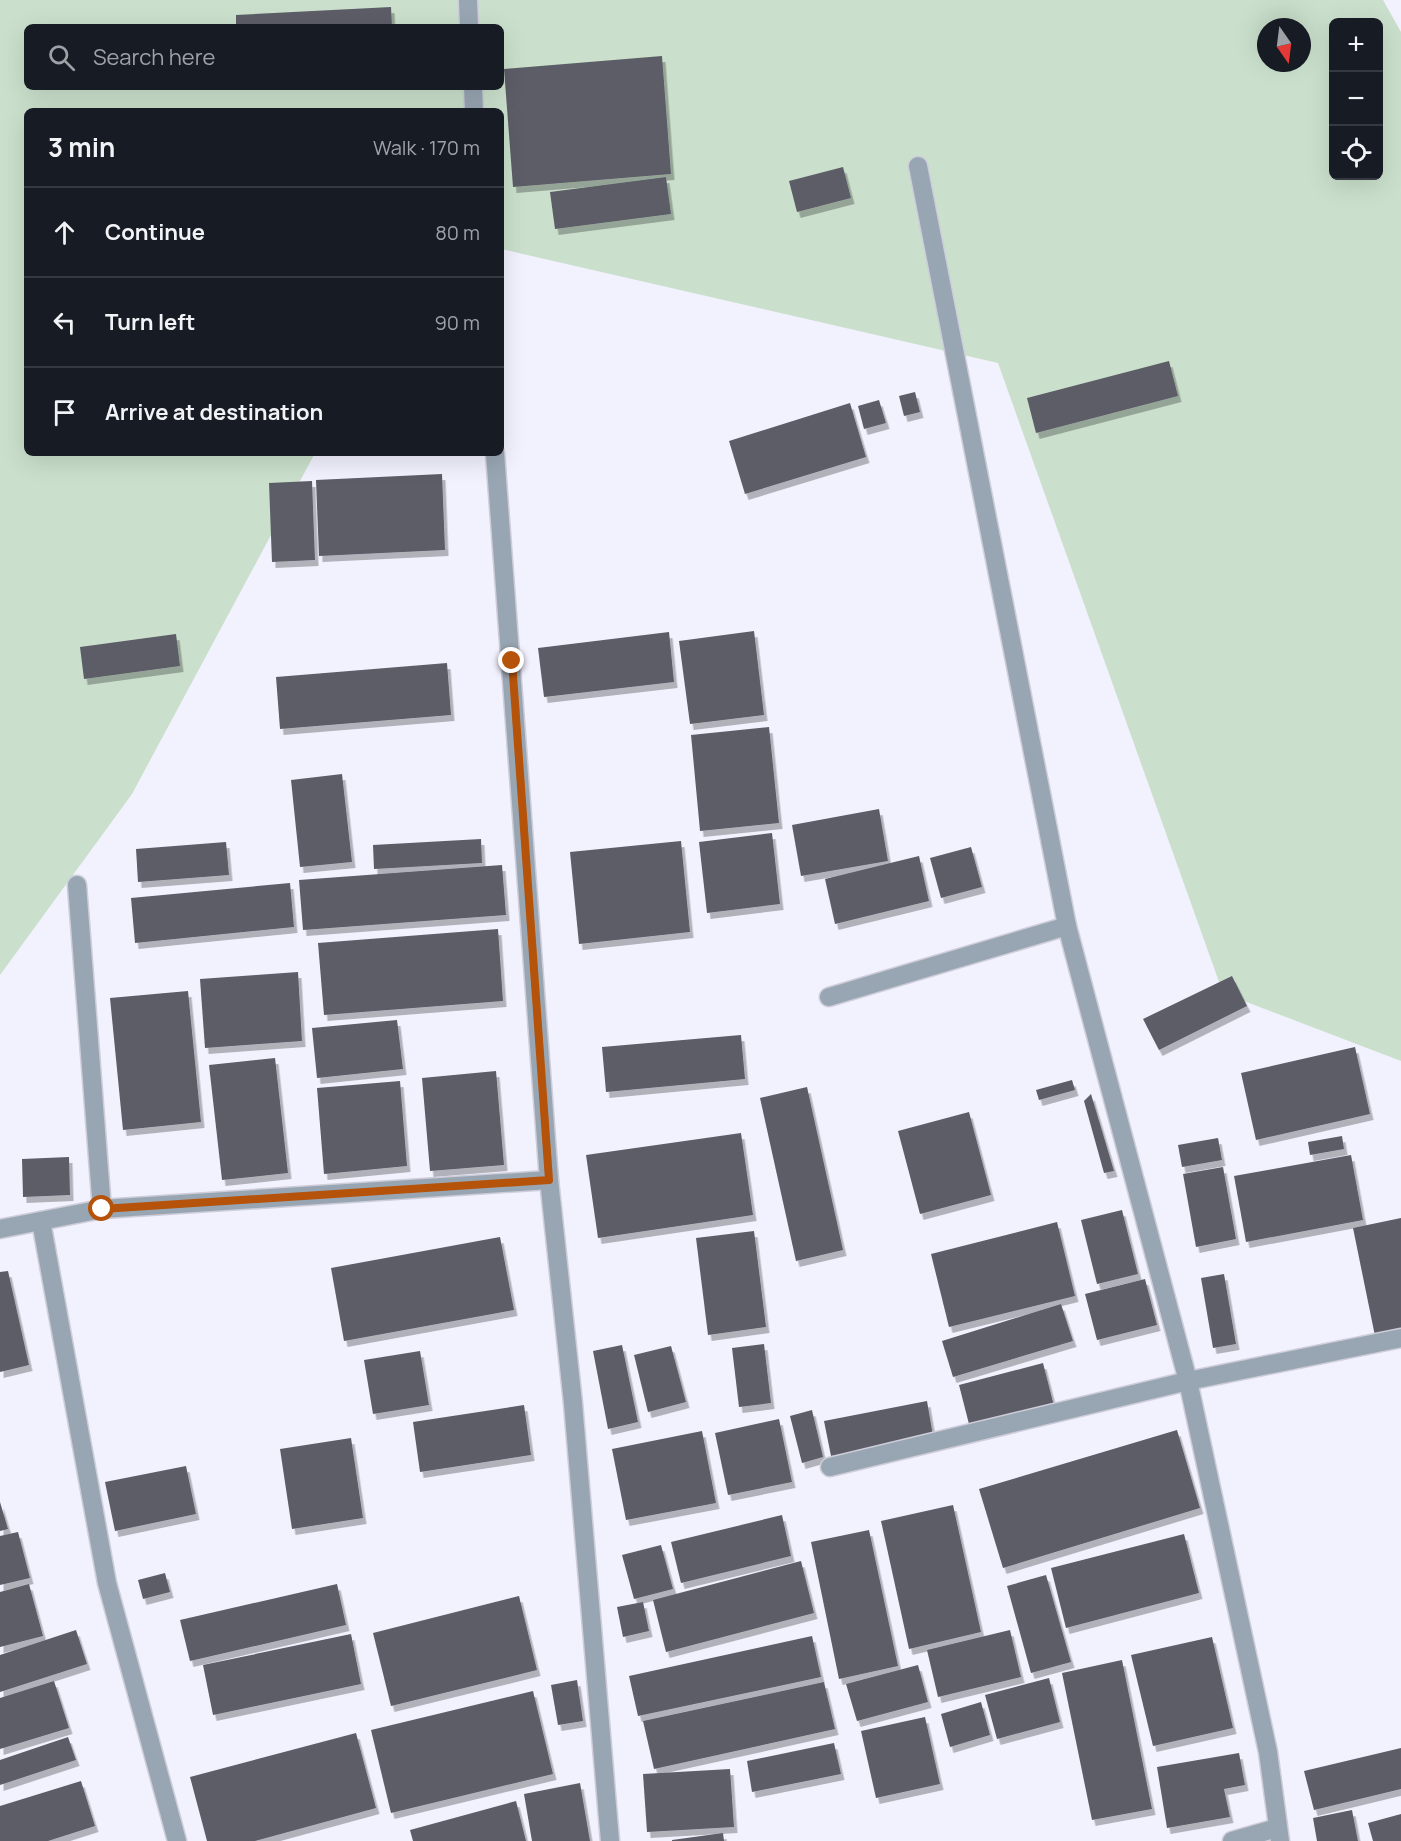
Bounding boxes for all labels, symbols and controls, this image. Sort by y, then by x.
north arrow [1257,18,1311,72]
map controls [1329,18,1383,180]
button: + [1329,18,1383,72]
search box [24,24,504,90]
icon: search [45,41,78,74]
text: Search here [93,42,215,72]
button: − [1329,72,1383,126]
button: locate [1329,126,1383,180]
text: 3 min [48,129,115,165]
text: Walk · 170 m [373,134,480,161]
icon: ahead [48,216,81,249]
text: Continue [105,217,205,247]
text: 80 m [435,219,480,246]
icon: left [48,306,81,339]
text: Turn left [105,307,195,337]
text: 90 m [434,309,480,336]
icon: arrive [48,396,81,429]
text: Arrive at destination [105,397,323,427]
route end [498,647,524,673]
route start [88,1195,114,1221]

